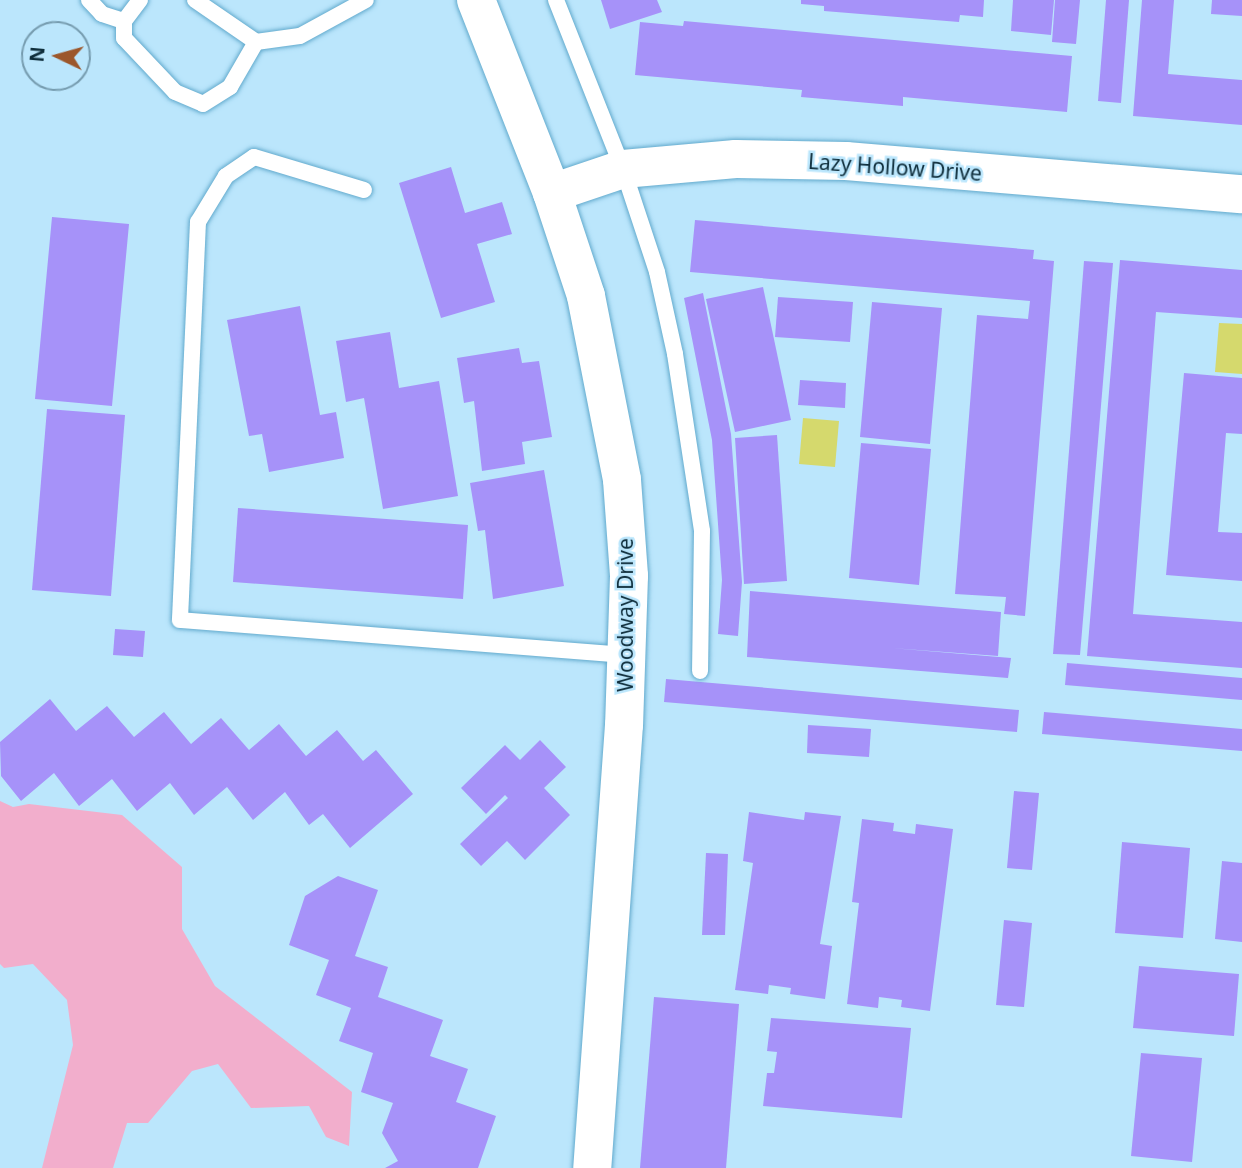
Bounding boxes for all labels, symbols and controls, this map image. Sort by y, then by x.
north arrow [21,21,91,91]
text: N [23,46,51,63]
street label: Lazy Hollow Drive [807,148,983,186]
street label: Woodway Drive [612,538,638,692]

